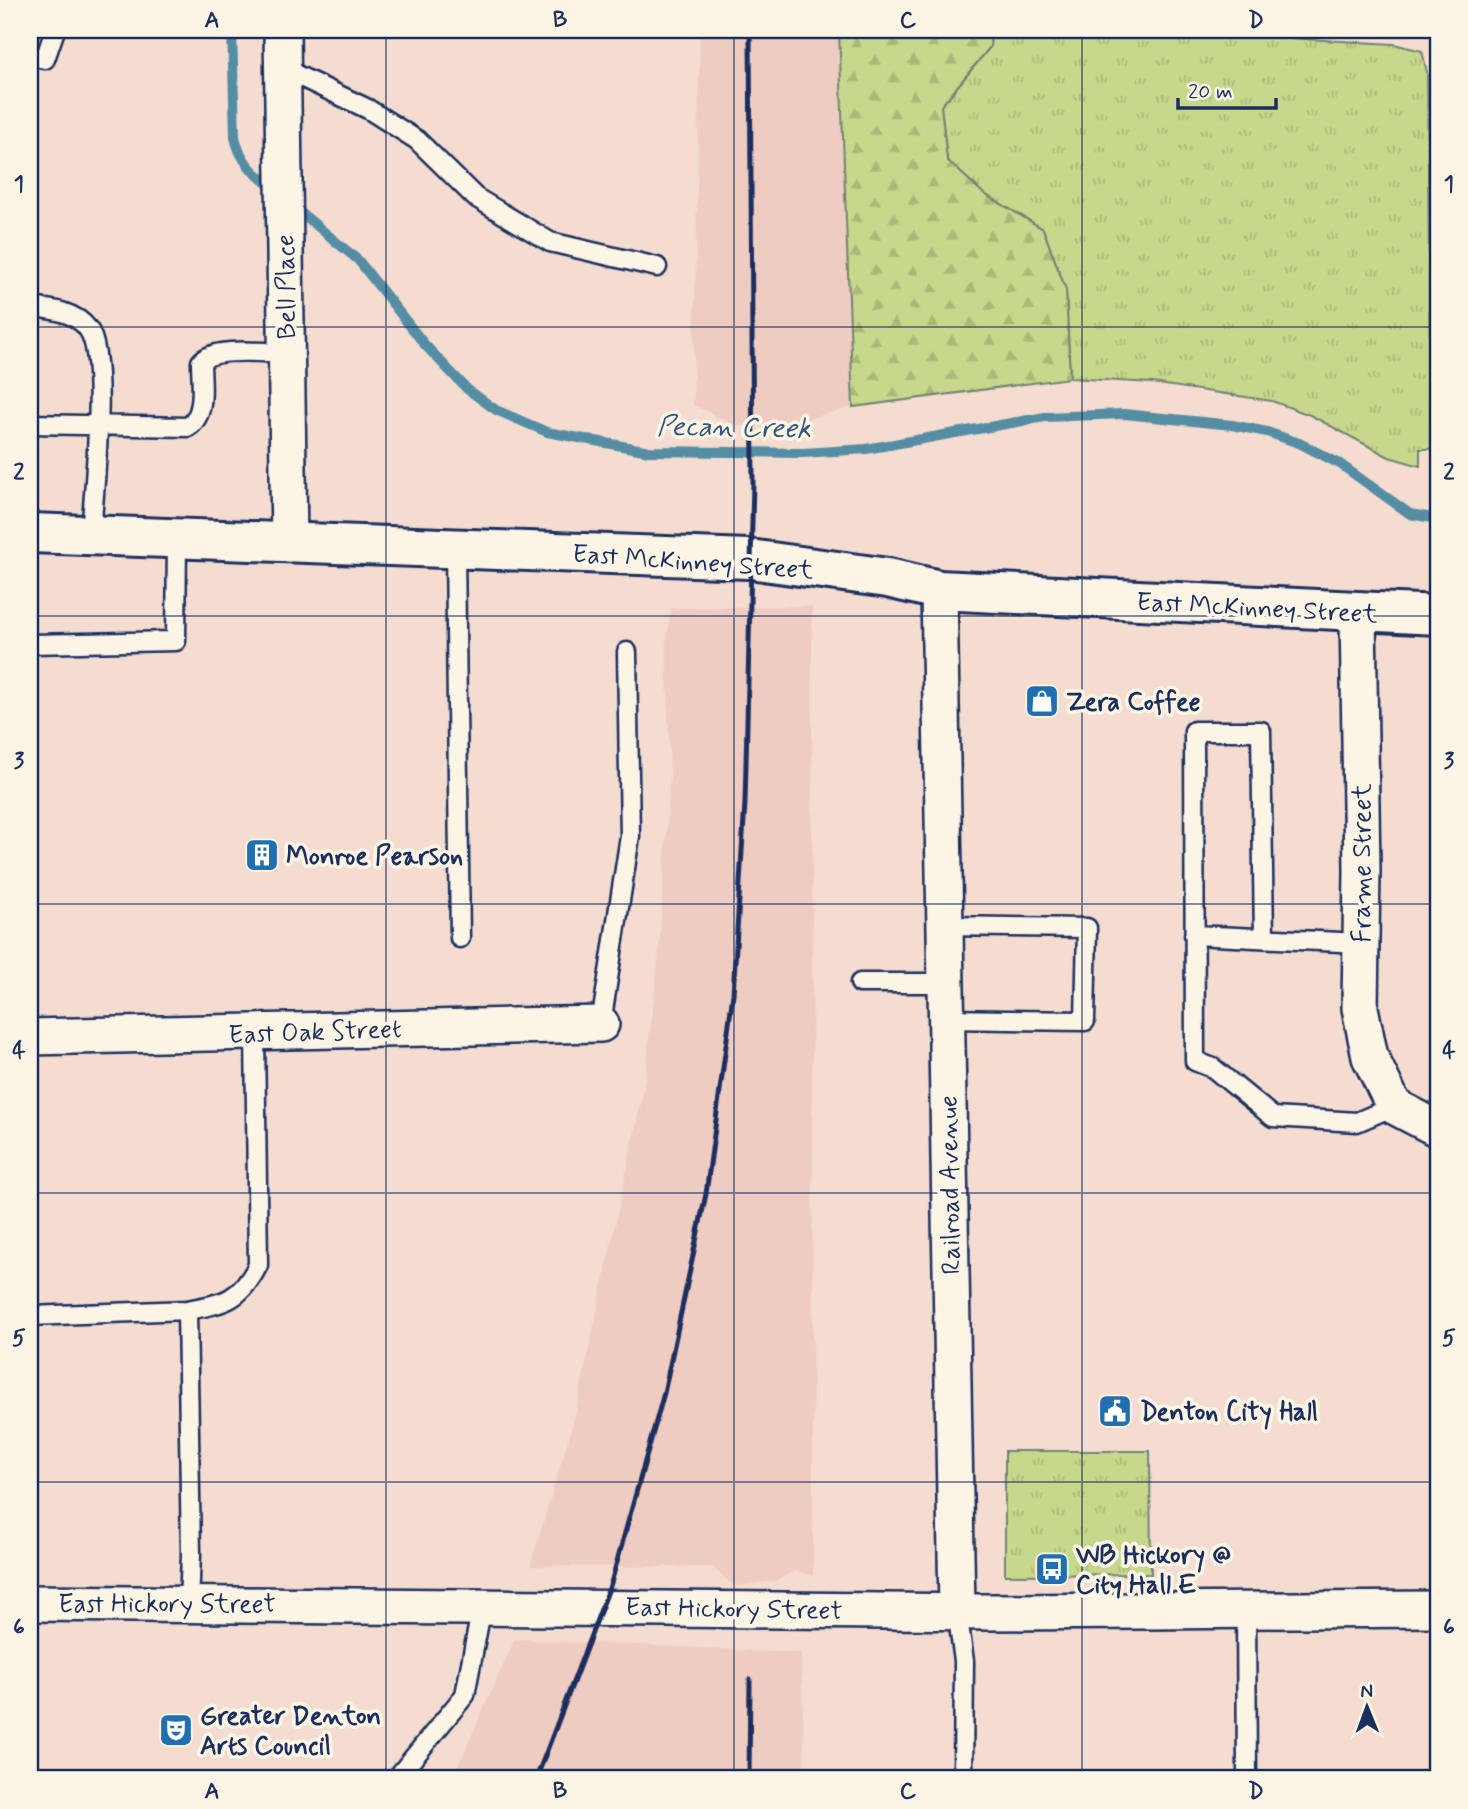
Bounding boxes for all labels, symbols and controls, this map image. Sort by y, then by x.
text: A [204,6,220,36]
text: B [553,6,568,36]
text: C [900,6,917,36]
text: D [1248,6,1264,36]
scale bar [1178,66,1276,110]
text: 20 m [1188,78,1233,106]
text: 1 [14,170,24,200]
text: 1 [1444,170,1454,200]
street label: Bell Place [269,234,305,340]
water label: Pecan Creek [657,409,811,448]
text: 2 [13,458,25,488]
text: 2 [1443,458,1455,488]
street label: East McKinney Street [571,538,815,588]
street label: East McKinney Street [1135,586,1378,632]
shop icon: Zera Coffee [1023,682,1061,720]
place label: Zera Coffee [1066,686,1200,720]
text: 3 [14,747,25,777]
text: 3 [1444,747,1455,777]
street label: Frame Street [1346,783,1380,943]
building icon: Monroe Pearson [243,836,281,874]
place label: Monroe Pearson [286,840,463,874]
street label: East Oak Street [228,1013,402,1053]
text: 4 [12,1036,26,1066]
text: 4 [1442,1036,1456,1066]
street label: Railroad Avenue [932,1095,970,1275]
text: 5 [12,1324,26,1354]
text: 5 [1442,1324,1456,1354]
public building icon: Denton City Hall [1096,1392,1134,1430]
place label: Denton City Hall [1140,1396,1318,1430]
place label: WB Hickory @ City Hall E [1075,1539,1231,1603]
bus stop icon: WB Hickory @ City Hall E [1033,1550,1071,1588]
street label: East Hickory Street [58,1588,276,1622]
street label: East Hickory Street [625,1591,843,1629]
text: 6 [13,1613,25,1643]
text: 6 [1443,1613,1455,1643]
north arrow [1332,1672,1402,1742]
text: N [1360,1679,1373,1704]
place label: Greater Denton Arts Council [200,1700,381,1764]
theatre icon: Greater Denton Arts Council [157,1711,195,1749]
text: A [204,1777,220,1807]
text: B [553,1777,568,1807]
text: C [900,1777,917,1807]
text: D [1248,1777,1264,1807]

